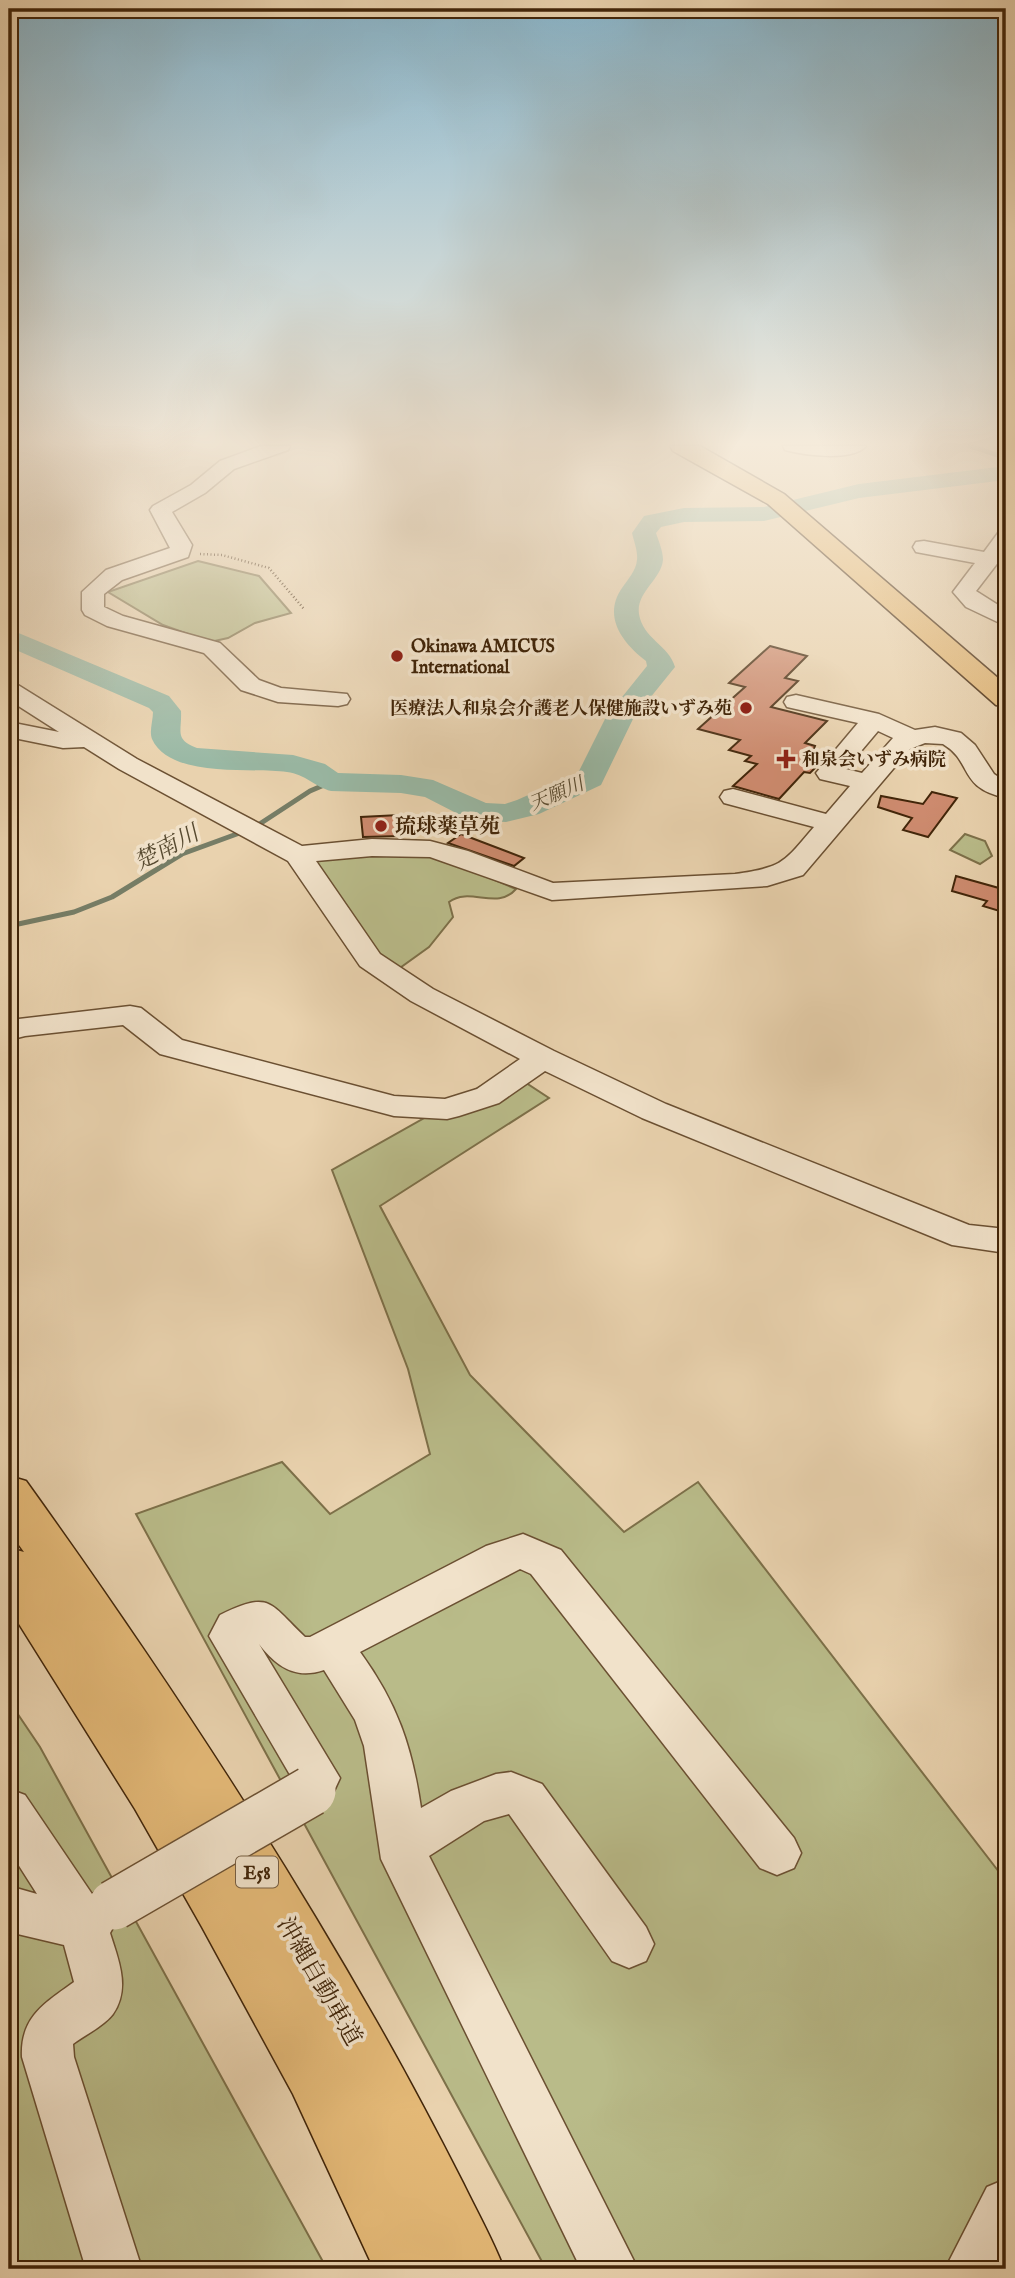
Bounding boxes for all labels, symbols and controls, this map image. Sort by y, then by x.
place label: Okinawa AMICUS International [411,636,555,680]
marker: Okinawa AMICUS International [389,648,405,664]
place label: 医療法人和泉会介護老人保健施設いずみ苑 [390,698,732,721]
marker: 医療法人和泉会介護老人保健施設いずみ苑 [738,700,754,716]
marker: 和泉会いずみ病院 [776,749,796,769]
place label: 和泉会いずみ病院 [802,749,946,772]
water label: 天願川 [526,772,590,817]
place label: 琉球薬草苑 [395,814,500,841]
water label: 楚南川 [129,818,207,877]
marker: 琉球薬草苑 [373,818,389,834]
road number: E58 [236,1856,278,1888]
street label: 沖縄自動車道 [269,1912,368,2052]

